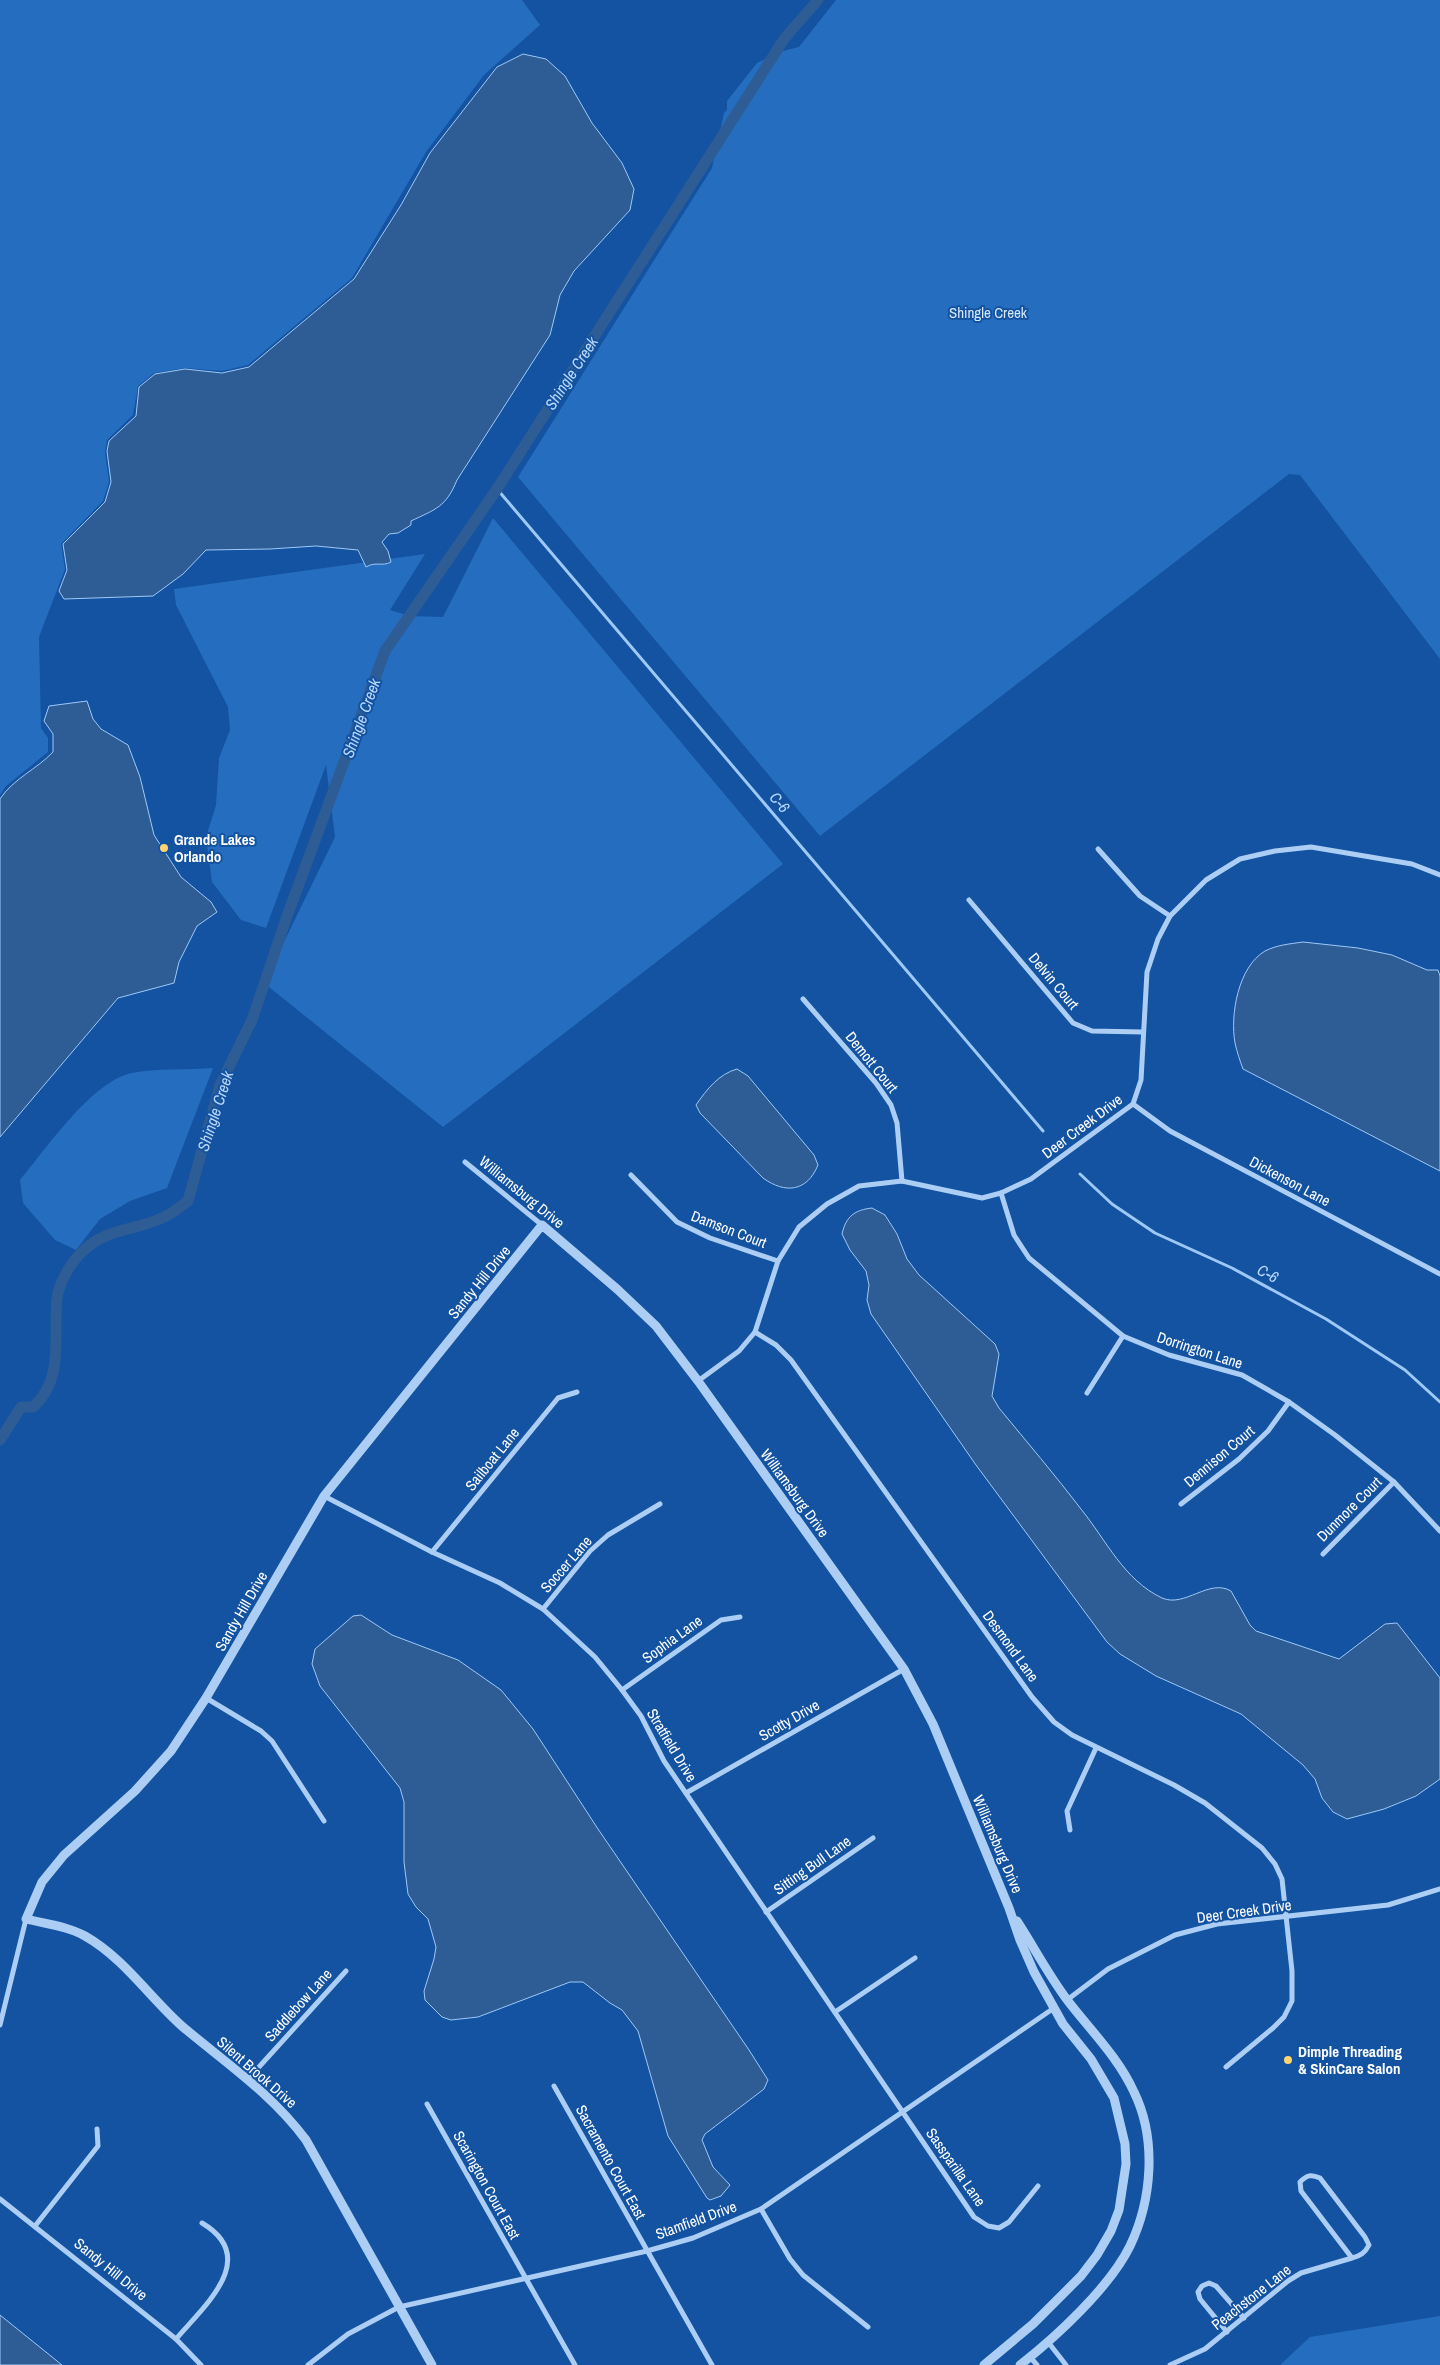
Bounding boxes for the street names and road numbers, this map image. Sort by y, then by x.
street label: Delvin Court [1024,948,1084,1014]
street label: Demott Court [841,1027,904,1097]
street label: Deer Creek Drive [1037,1089,1127,1163]
street label: Williamsburg Drive [475,1151,569,1233]
street label: Dickenson Lane [1246,1151,1334,1211]
street label: Damson Court [688,1205,770,1253]
street label: Sandy Hill Drive [443,1241,515,1323]
street label: Dorrington Lane [1154,1326,1246,1374]
street label: Dennison Court [1179,1420,1259,1492]
street label: Sailboat Lane [460,1423,524,1495]
street label: Williamsburg Drive [756,1445,834,1542]
street label: Dunmore Court [1312,1471,1387,1546]
street label: Soccer Lane [535,1531,597,1597]
street label: Sandy Hill Drive [210,1567,272,1655]
street label: Desmond Lane [978,1606,1044,1686]
street label: Sophia Lane [638,1610,707,1668]
street label: Scotty Drive [755,1694,823,1746]
street label: Stratfield Drive [642,1704,702,1786]
street label: Williamsburg Drive [968,1792,1028,1896]
street label: Sitting Bull Lane [769,1830,855,1899]
street label: Deer Creek Drive [1195,1894,1293,1928]
street label: Saddlebow Lane [260,1964,337,2046]
street label: Silent Brook Drive [212,2031,302,2113]
street label: Sacramento Court East [571,2101,651,2224]
street label: Sassparilla Lane [921,2123,991,2211]
street label: Scarington Court East [448,2127,526,2244]
street label: Stamfield Drive [653,2196,740,2244]
street label: Sandy Hill Drive [70,2233,152,2305]
street label: Peachstone Lane [1207,2259,1295,2335]

